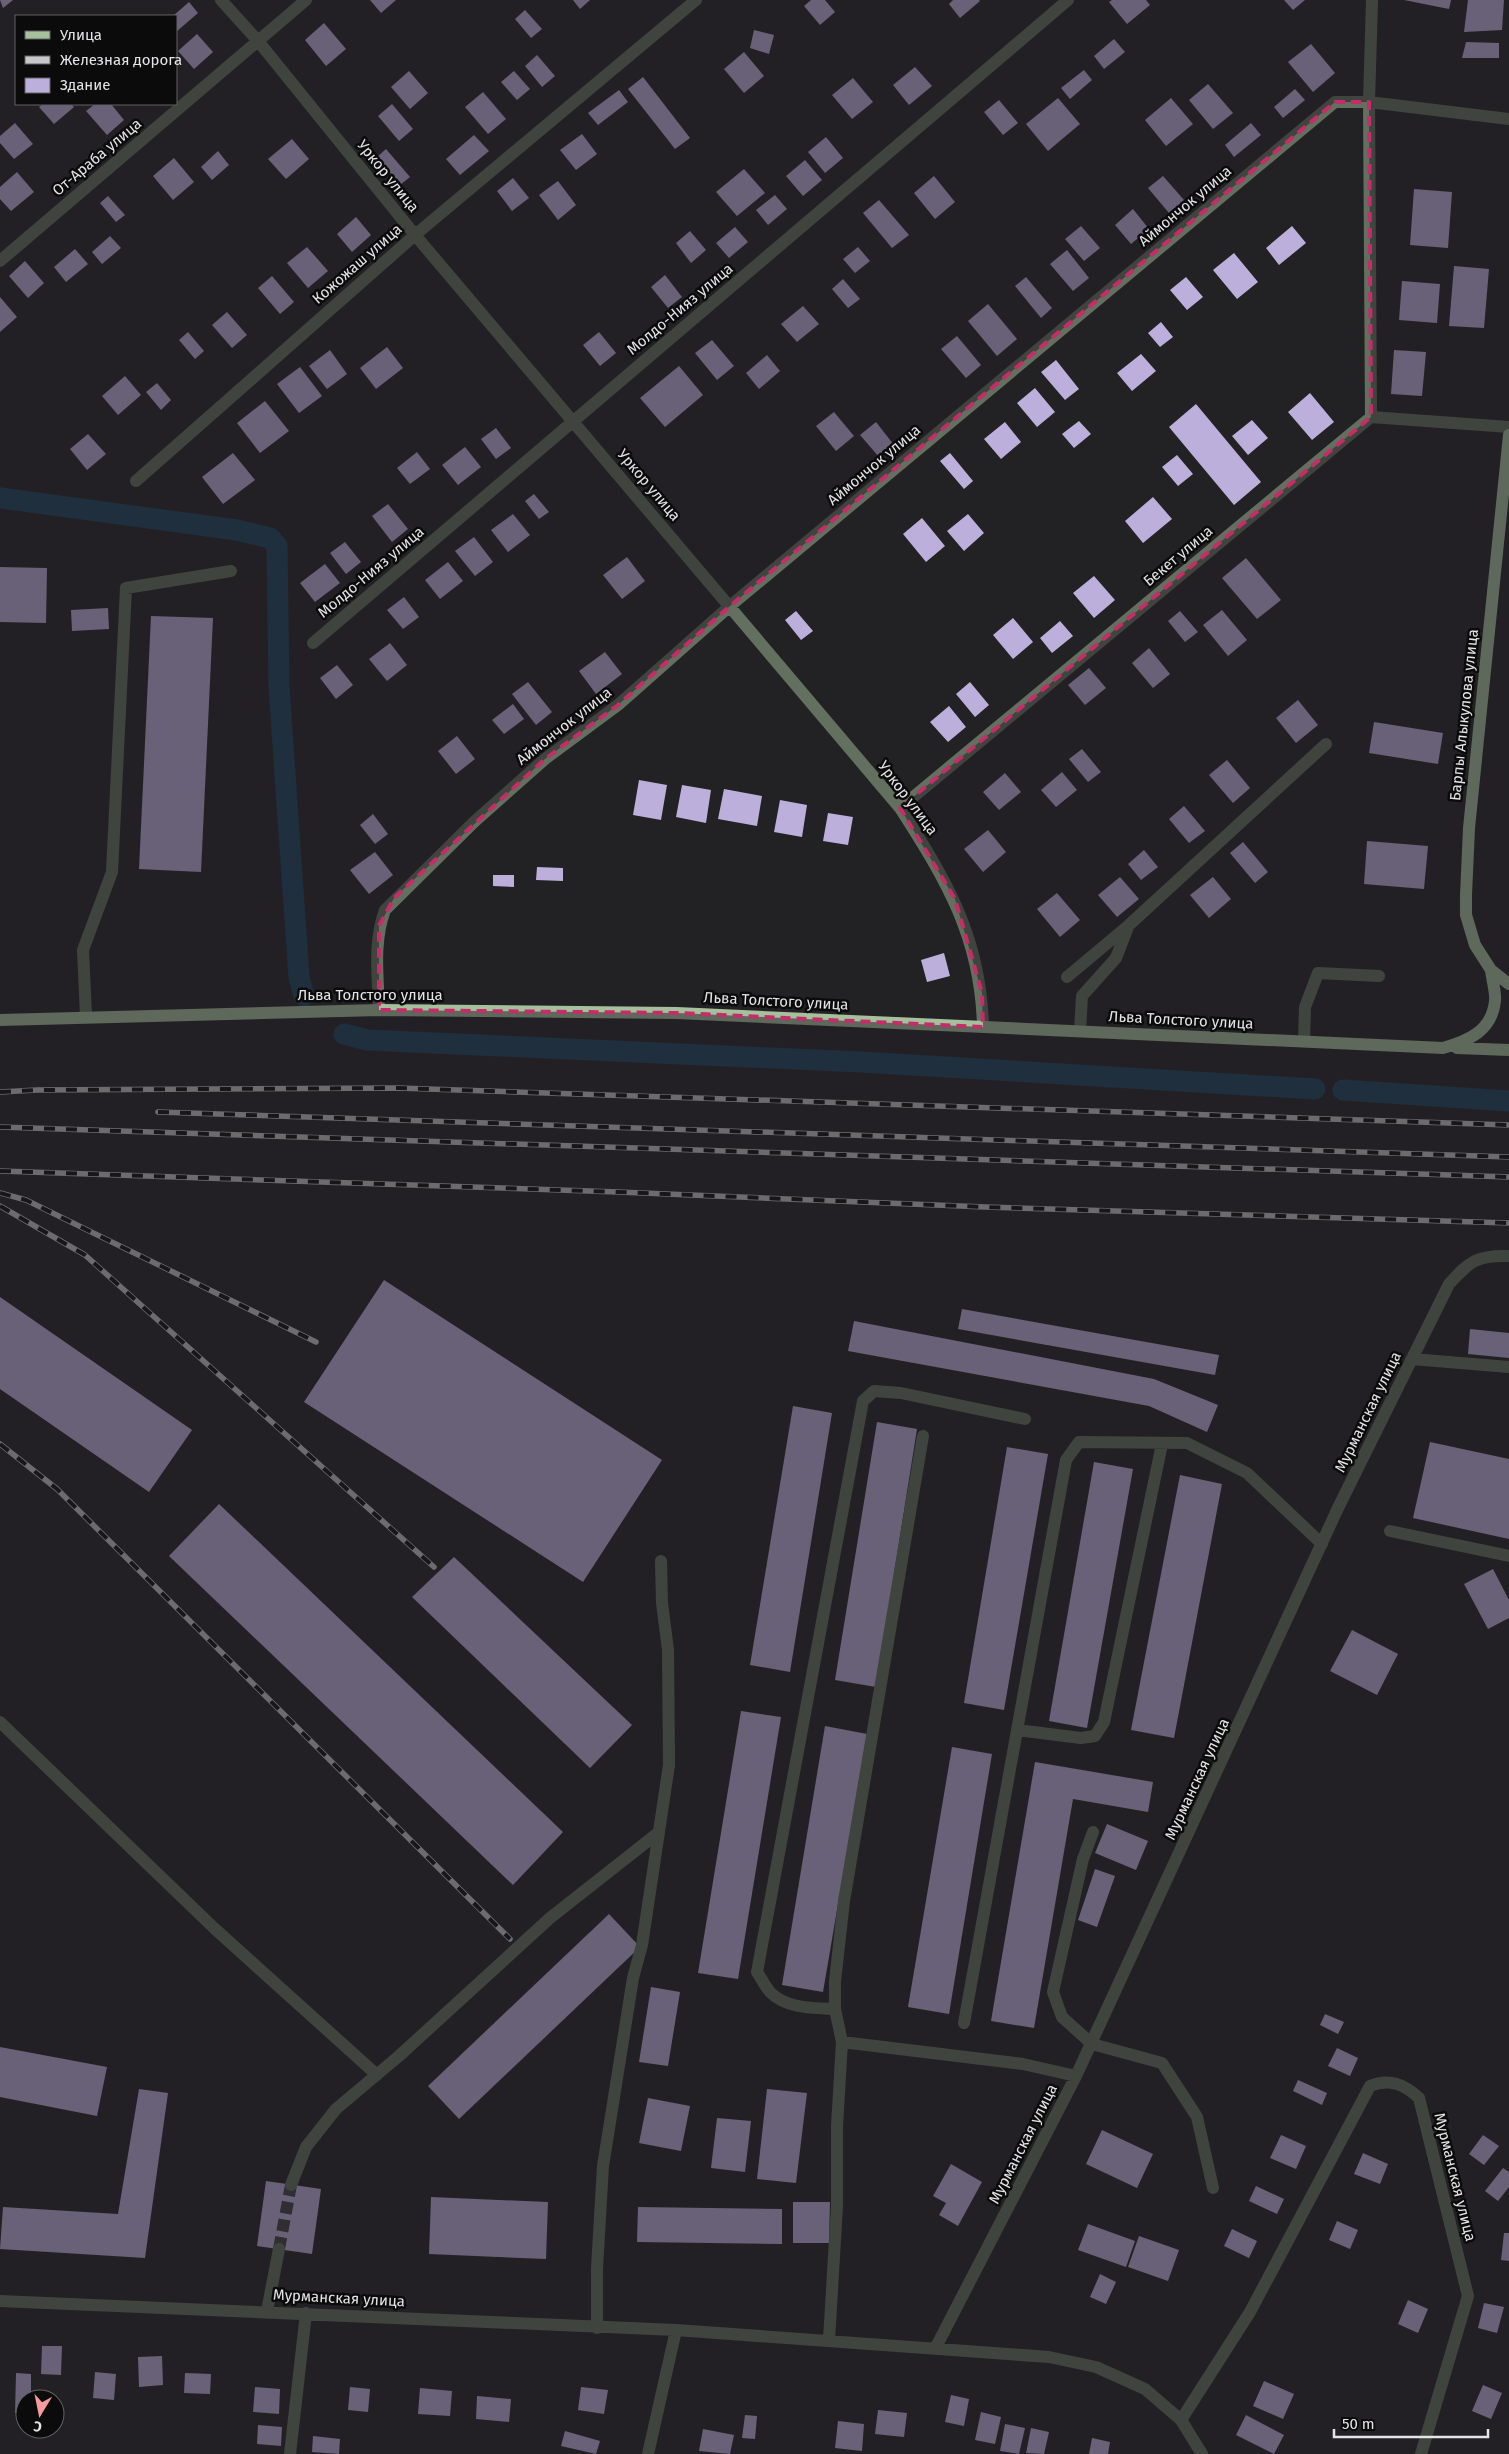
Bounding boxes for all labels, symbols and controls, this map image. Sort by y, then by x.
legend [15,15,178,105]
text: Улица [60,26,102,44]
text: Железная дорога [60,51,182,69]
text: Здание [60,76,110,94]
street label: От-Араба улица [49,115,145,199]
street label: Уркор улица [353,136,423,216]
street label: Аймончок улица [1135,162,1235,250]
street label: Кожожаш улица [308,220,406,308]
street label: Молдо-Нияз улица [623,259,737,359]
street label: Аймончок улица [824,421,924,509]
street label: Уркор улица [614,445,684,525]
street label: Молдо-Нияз улица [314,522,428,622]
street label: Бекет улица [1140,522,1216,590]
street label: Барпы Алыкулова улица [1446,628,1482,802]
street label: Аймончок улица [513,683,615,769]
street label: Уркор улица [874,757,942,839]
street label: Льва Толстого улица [297,986,443,1004]
street label: Льва Толстого улица [703,988,849,1014]
street label: Льва Толстого улица [1108,1007,1254,1033]
street label: Мурманская улица [1331,1349,1405,1475]
street label: Мурманская улица [1161,1715,1233,1843]
street label: Мурманская улица [985,2081,1061,2207]
street label: Мурманская улица [1430,2111,1480,2243]
street label: Мурманская улица [273,2286,405,2310]
north arrow [15,2389,65,2439]
scale bar [1334,2406,1488,2438]
text: 50 m [1342,2415,1375,2433]
text: С [32,2417,43,2435]

